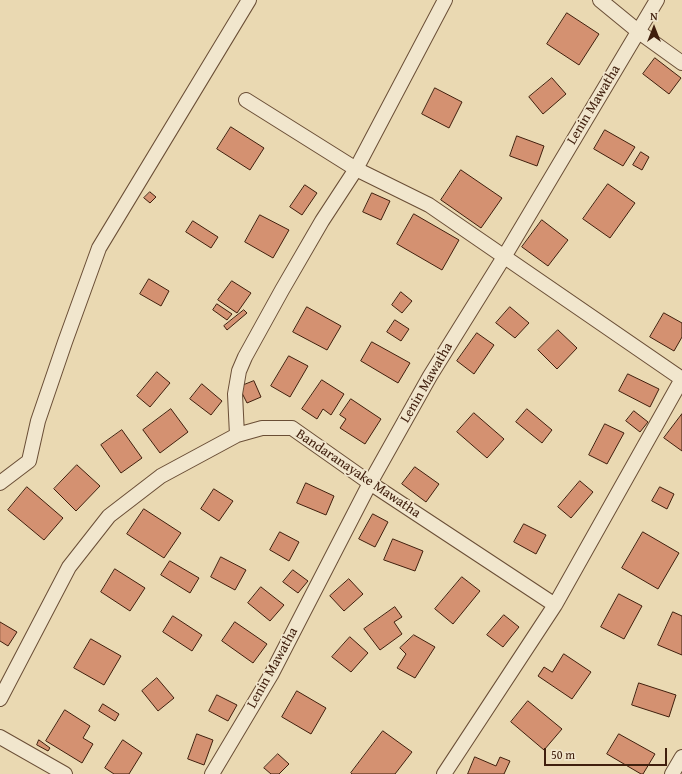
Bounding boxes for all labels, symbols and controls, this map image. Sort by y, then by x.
north arrow [634,8,674,48]
text: N [650,8,658,24]
street label: Lenin Mawatha [564,62,624,148]
street label: Lenin Mawatha [397,340,457,426]
street label: Bandaranayake Mawatha [292,426,424,522]
street label: Lenin Mawatha [244,625,302,711]
scale bar [546,740,669,766]
text: 50 m [551,746,575,763]

